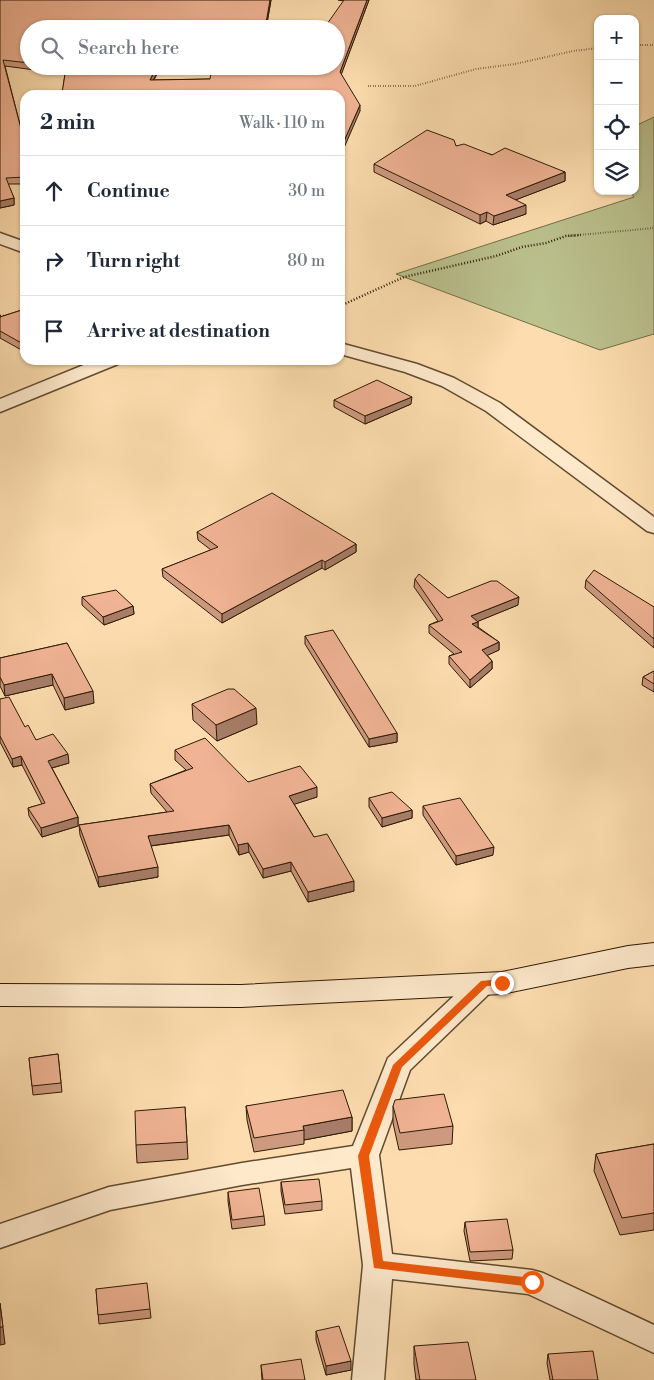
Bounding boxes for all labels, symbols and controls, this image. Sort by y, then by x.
map controls [594,15,639,195]
button: + [594,15,639,60]
search box [20,20,345,75]
icon: search [38,34,66,62]
text: Search here [78,36,179,60]
button: − [594,60,639,105]
button: locate [594,105,639,150]
text: 2 min [40,110,95,136]
text: Walk · 110 m [239,113,325,133]
button: layers [594,150,639,195]
icon: ahead [40,177,68,205]
text: Continue [87,179,170,203]
text: 30 m [288,181,325,201]
icon: right [40,247,68,275]
text: Turn right [87,249,180,273]
text: 80 m [287,251,325,271]
icon: arrive [40,317,68,345]
text: Arrive at destination [87,319,270,343]
route end [491,972,514,995]
route start [521,1271,544,1294]

